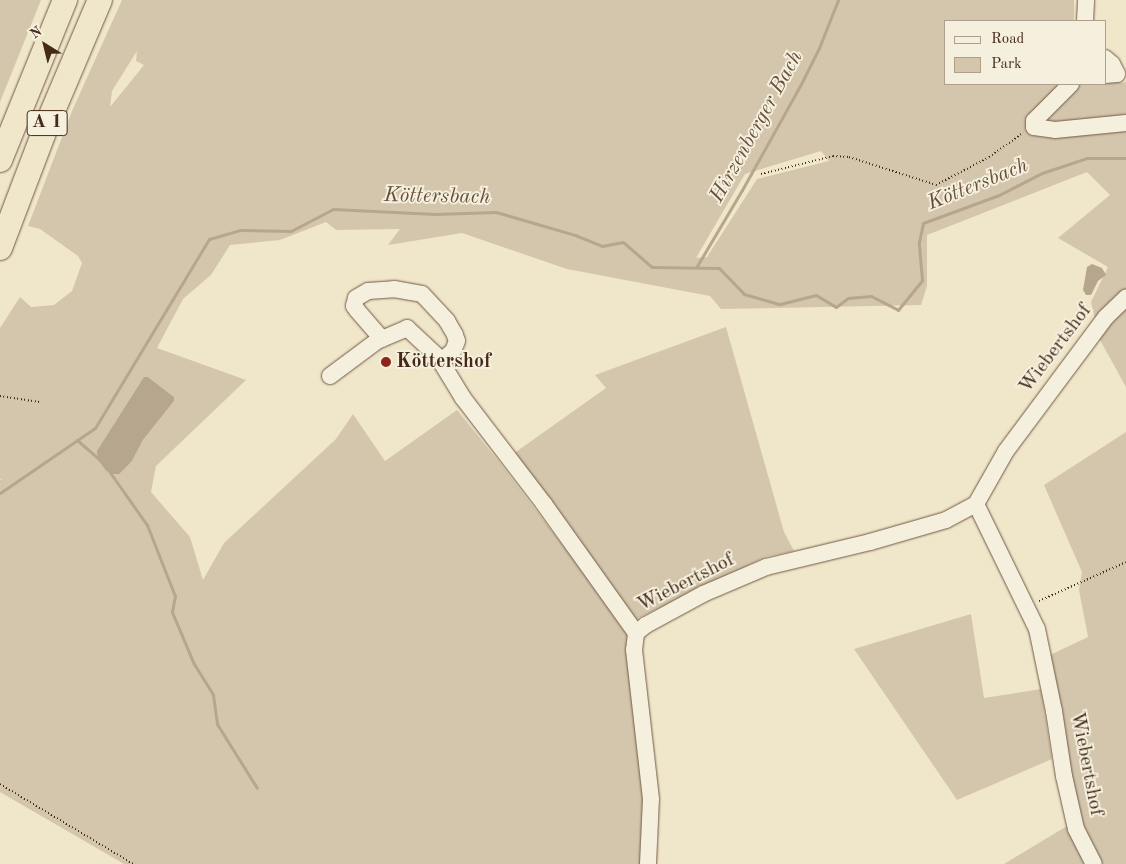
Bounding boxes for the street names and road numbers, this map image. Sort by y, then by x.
road number: A 1 [26,106,68,140]
street label: Wiebertshof [1015,300,1097,398]
street label: Wiebertshof [633,548,739,618]
street label: Wiebertshof [1064,710,1108,818]

